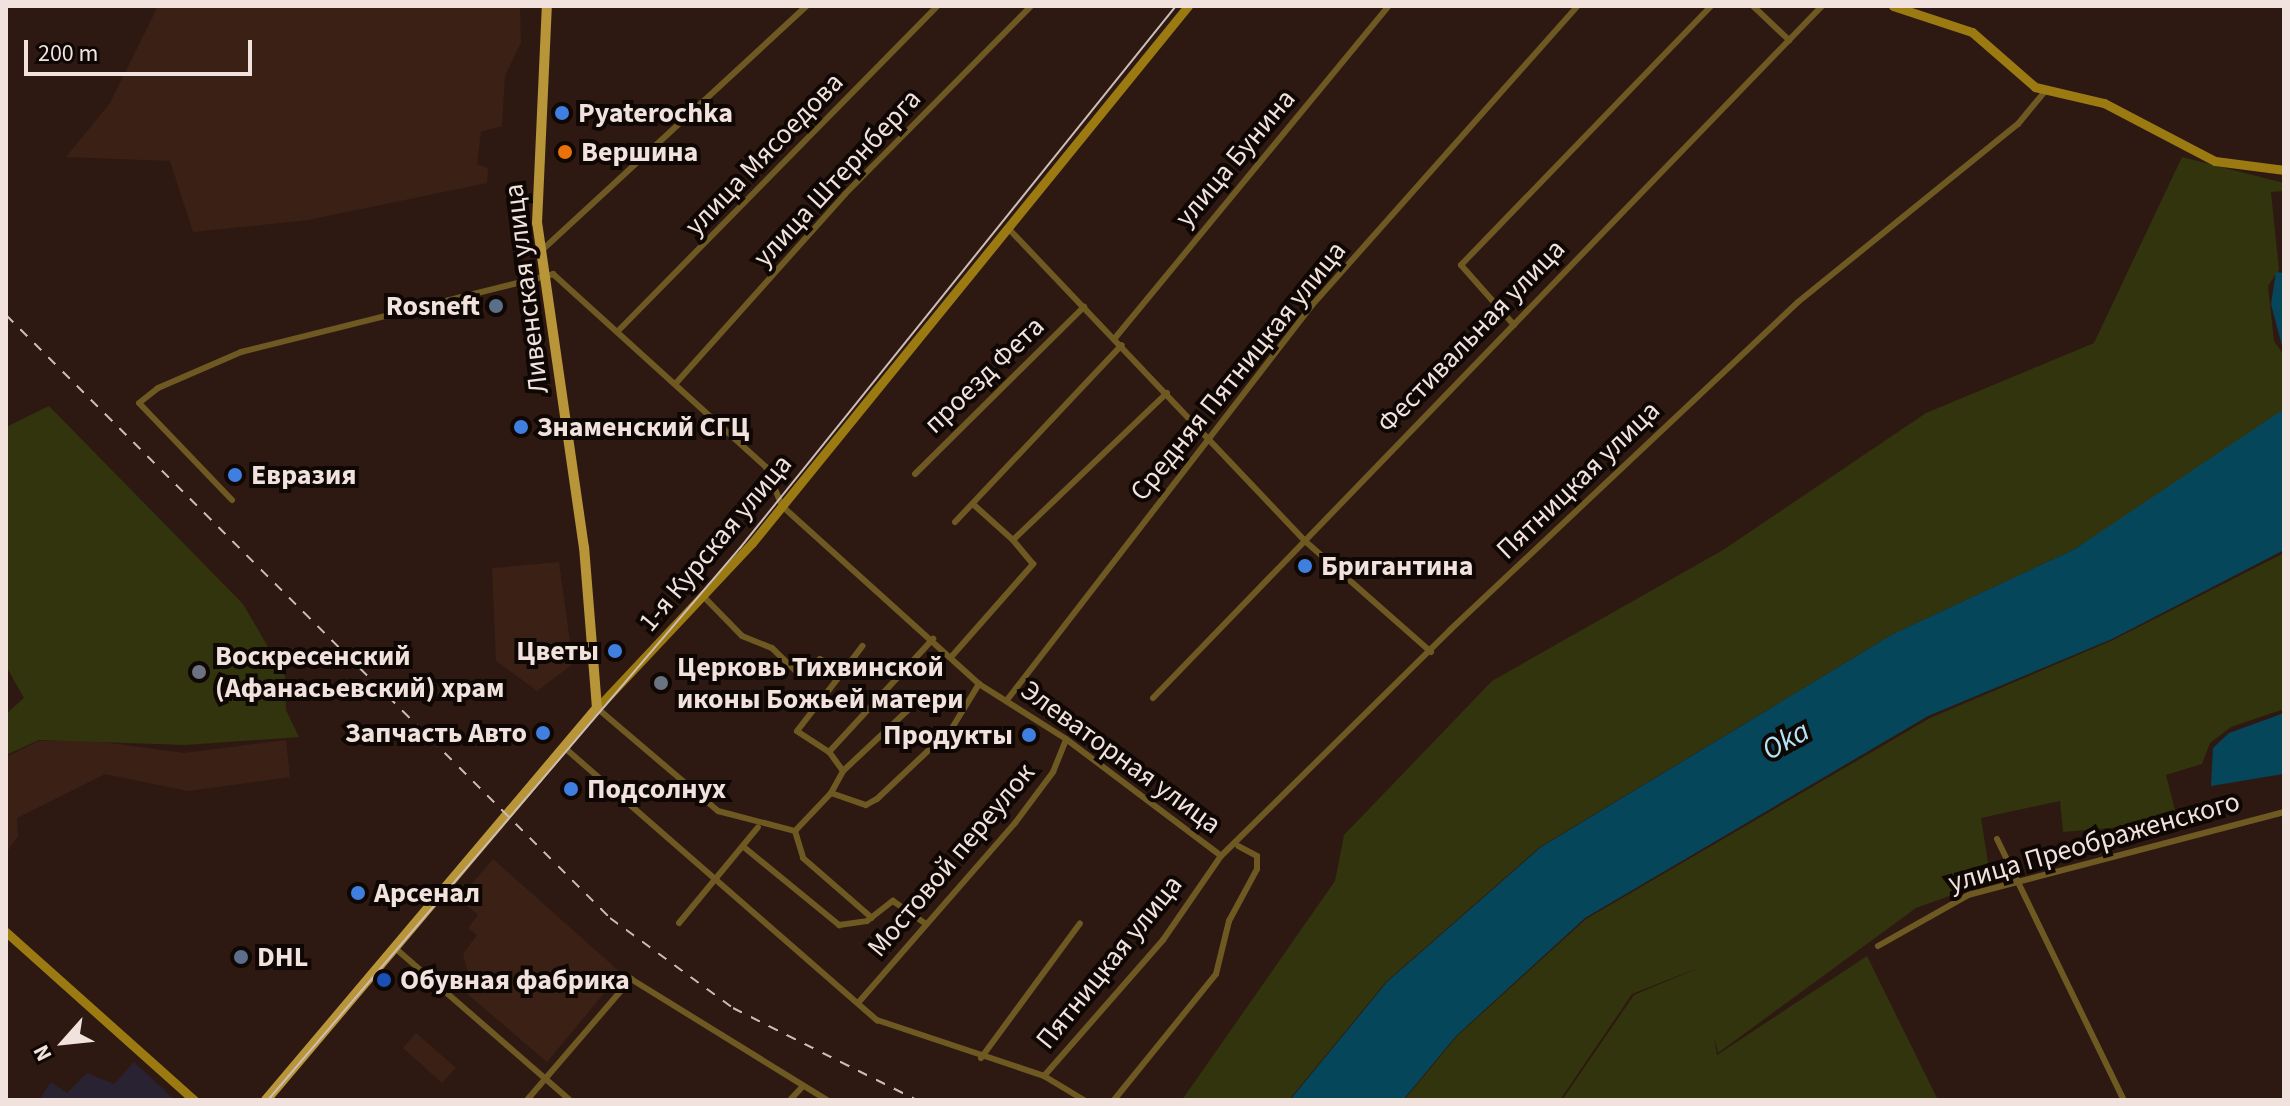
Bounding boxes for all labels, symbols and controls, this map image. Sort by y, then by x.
scale bar [28,24,256,74]
text: 200 m [38,36,98,71]
street label: улица Мясоедова [678,66,850,242]
street label: улица Штернберга [746,82,928,274]
street label: улица Бунина [1168,82,1302,234]
place label: Pyaterochka [578,96,733,130]
marker: Pyaterochka [553,104,571,122]
place label: Вершина [581,135,698,169]
marker: Вершина [556,143,574,161]
street label: Ливенская улица [496,182,556,396]
street label: Фестивальная улица [1370,232,1572,440]
street label: Средняя Пятницкая улица [1123,234,1353,508]
place label: Rosneft [386,289,480,323]
marker: Rosneft [487,297,505,315]
street label: проезд Фета [917,309,1051,441]
street label: Пятницкая улица [1489,394,1667,566]
place label: Знаменский СГЦ [537,410,749,444]
marker: Знаменский СГЦ [512,418,530,436]
street label: 1-я Курская улица [631,448,799,638]
place label: Евразия [251,458,357,492]
marker: Евразия [226,466,244,484]
place label: Бригантина [1321,549,1473,583]
marker: Бригантина [1296,557,1314,575]
place label: Цветы [516,634,599,668]
place label: Воскресенский (Афанасьевский) храм [215,639,504,705]
marker: Цветы [606,642,624,660]
place label: Церковь Тихвинской иконы Божьей матери [677,650,963,716]
marker: Воскресенский (Афанасьевский) храм [190,663,208,681]
street label: Элеваторная улица [1014,673,1228,841]
marker: Церковь Тихвинской иконы Божьей матери [652,674,670,692]
water label: Oka [1756,713,1816,769]
place label: Запчасть Авто [345,716,527,750]
place label: Продукты [883,718,1013,752]
marker: Запчасть Авто [534,724,552,742]
marker: Продукты [1020,726,1038,744]
street label: Мостовой переулок [860,756,1042,964]
place label: Подсолнух [587,772,726,806]
marker: Подсолнух [562,780,580,798]
street label: улица Преображенского [1945,784,2243,900]
street label: Пятницкая улица [1029,868,1189,1056]
place label: Арсенал [374,876,480,910]
marker: Арсенал [349,884,367,902]
place label: DHL [257,940,308,974]
marker: DHL [232,948,250,966]
place label: Обувная фабрика [400,963,630,997]
marker: Обувная фабрика [375,971,393,989]
north arrow [24,1002,104,1082]
text: N [25,1039,60,1067]

